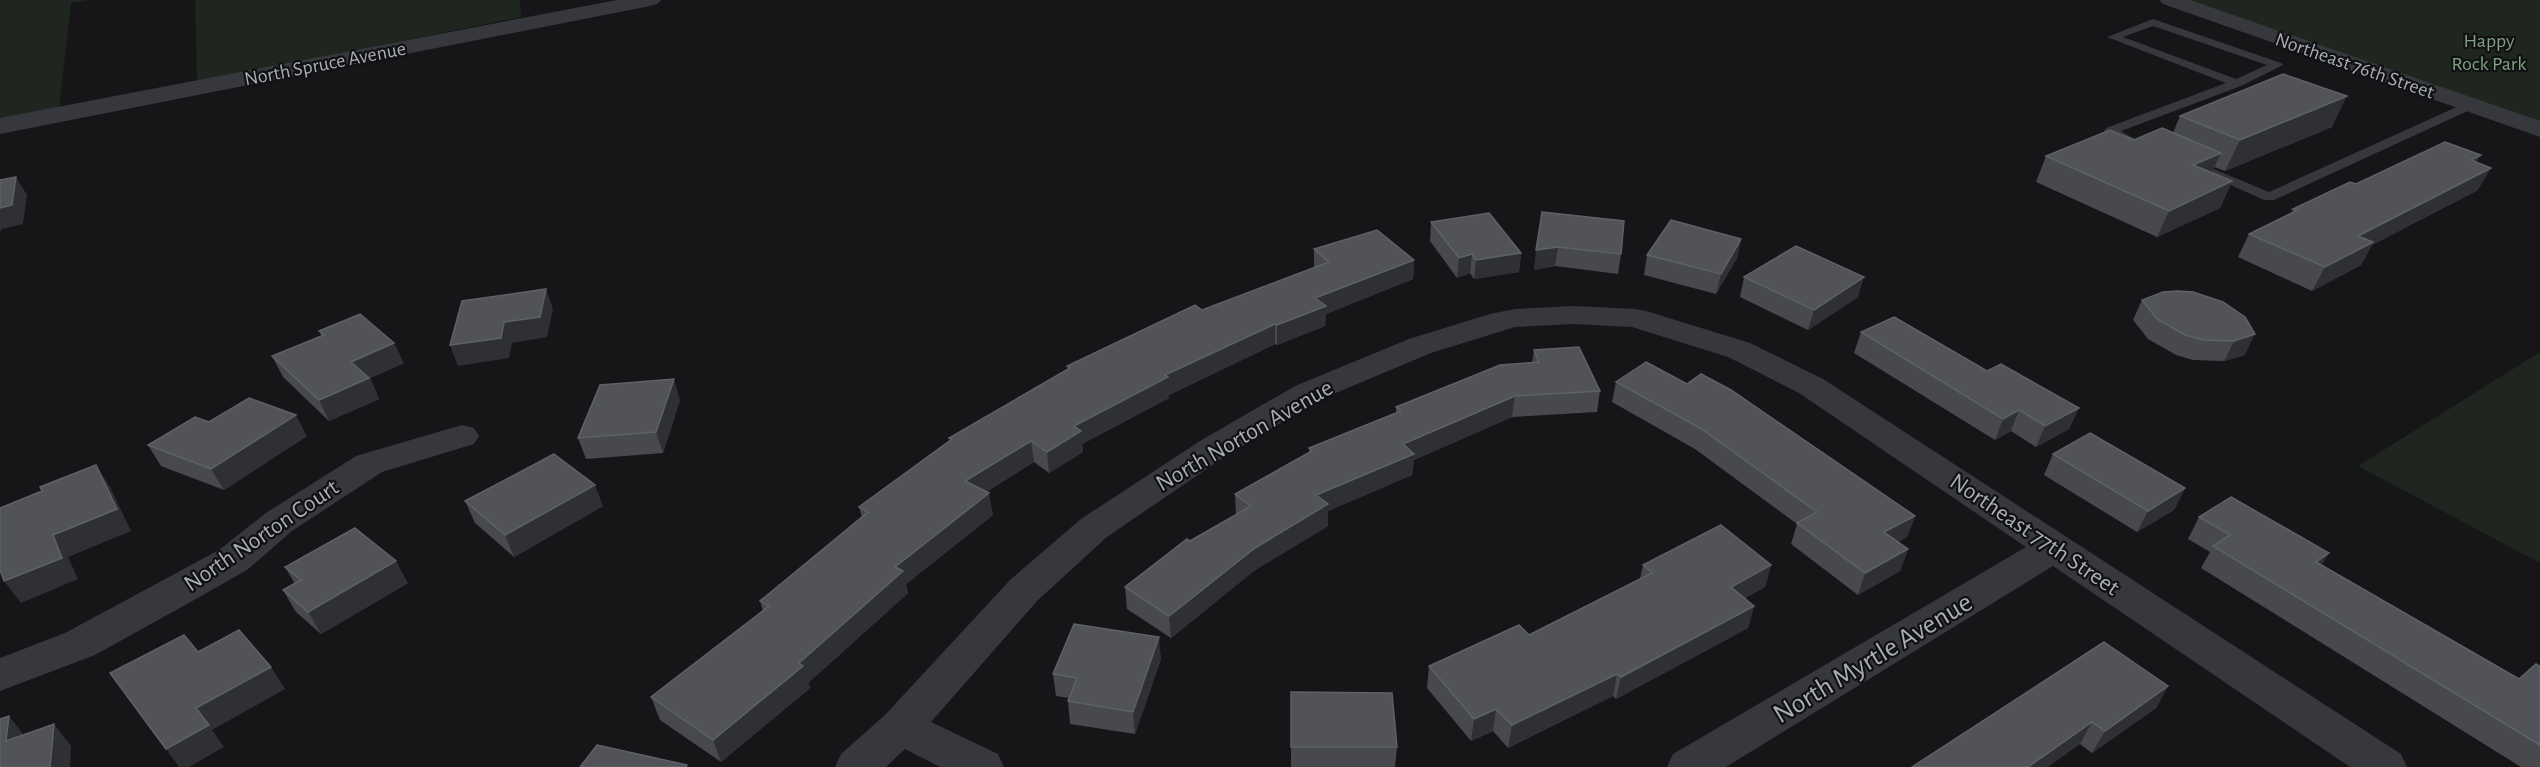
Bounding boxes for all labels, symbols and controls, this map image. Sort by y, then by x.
street label: Northeast 76th Street [2273,29,2437,103]
park label: Happy Rock Park [2452,31,2526,74]
street label: North Spruce Avenue [243,39,408,89]
street label: North Norton Avenue [1152,376,1337,496]
street label: Northeast 77th Street [1945,469,2124,600]
street label: North Norton Court [180,475,344,596]
street label: North Myrtle Avenue [1769,588,1977,729]

